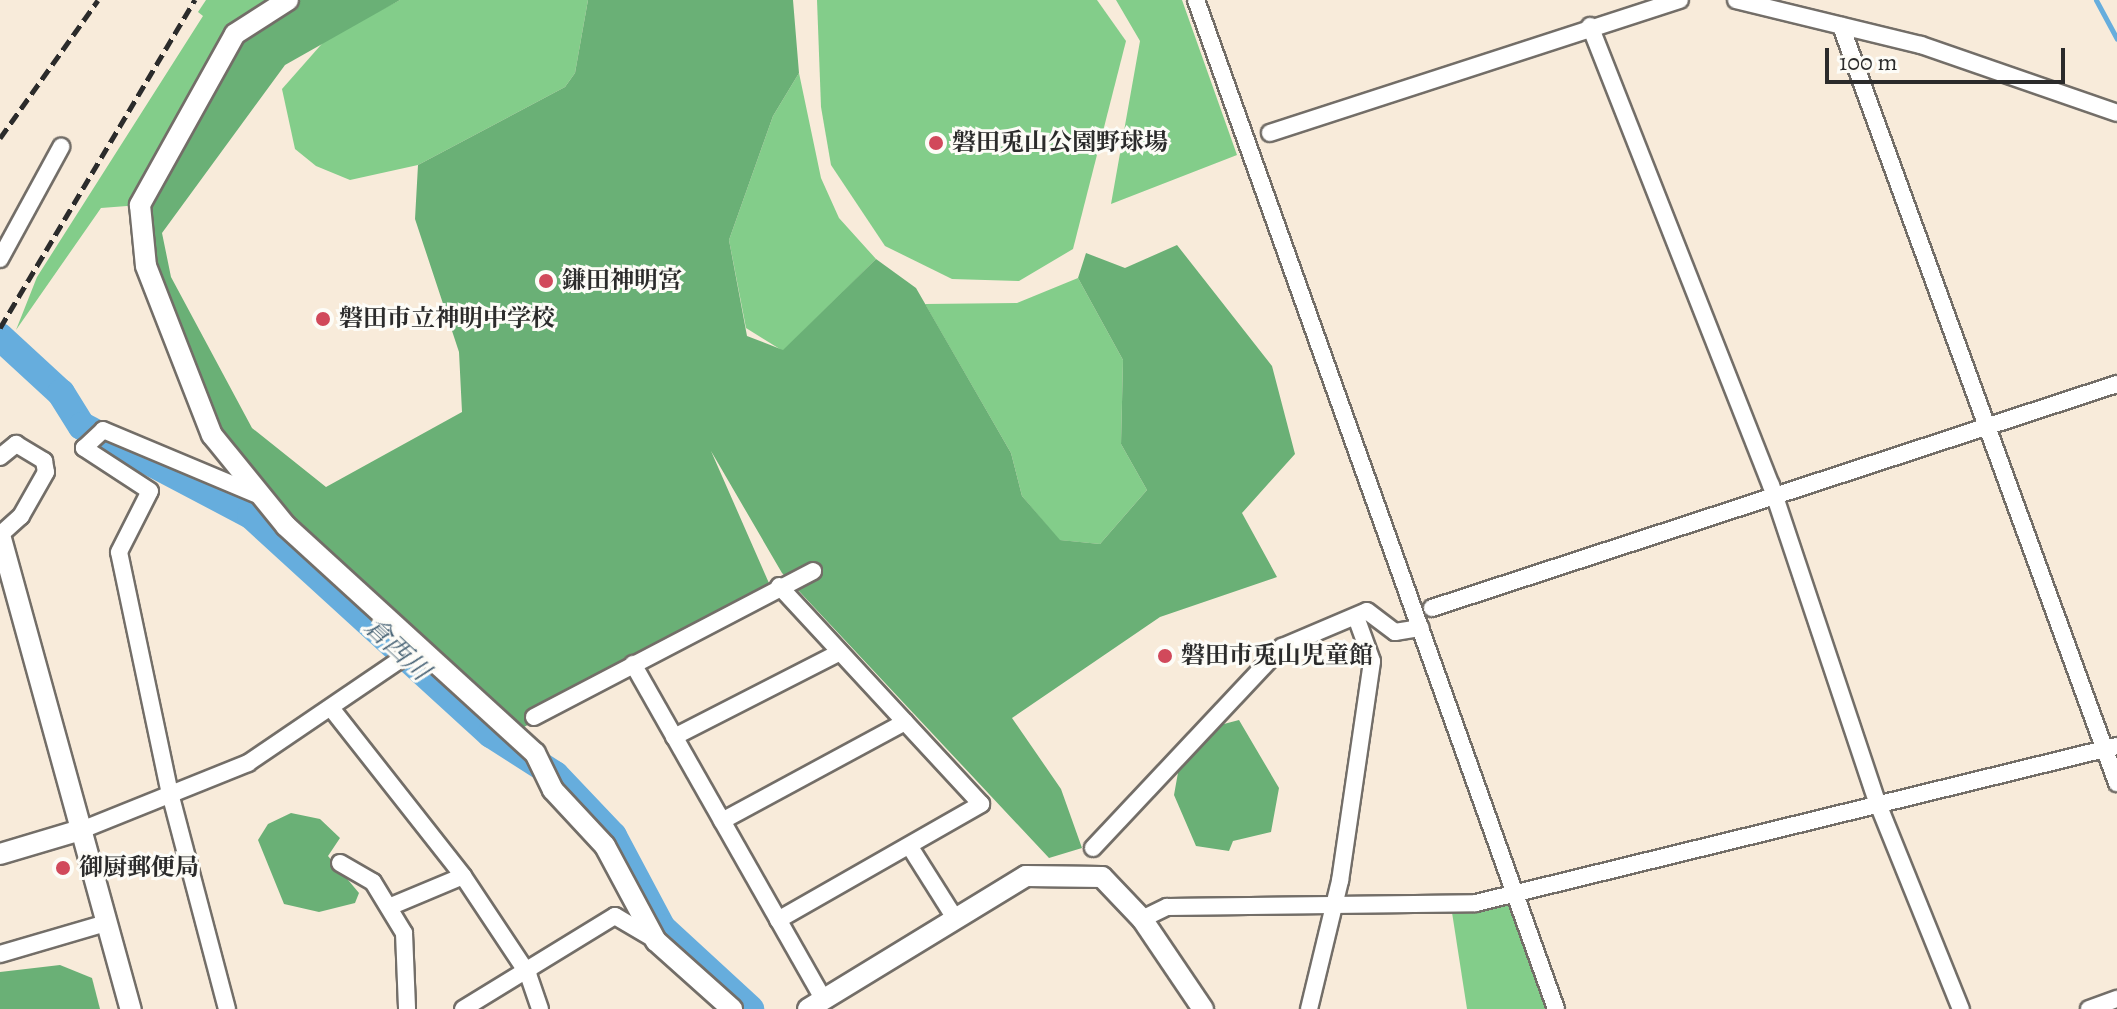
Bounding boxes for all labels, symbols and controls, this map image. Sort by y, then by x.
scale bar [1829,32,2069,82]
text: 100 m [1839,46,1898,78]
place label: 磐田兎山公園野球場 [952,129,1168,157]
marker: 磐田兎山公園野球場 [927,134,945,152]
place label: 鎌田神明宮 [562,267,682,295]
marker: 鎌田神明宮 [537,272,555,290]
place label: 磐田市立神明中学校 [339,305,555,333]
marker: 磐田市立神明中学校 [314,310,332,328]
water label: 倉西川 [358,611,436,687]
place label: 磐田市兎山児童館 [1181,642,1373,670]
marker: 磐田市兎山児童館 [1156,647,1174,665]
place label: 御厨郵便局 [79,854,199,882]
marker: 御厨郵便局 [54,859,72,877]

